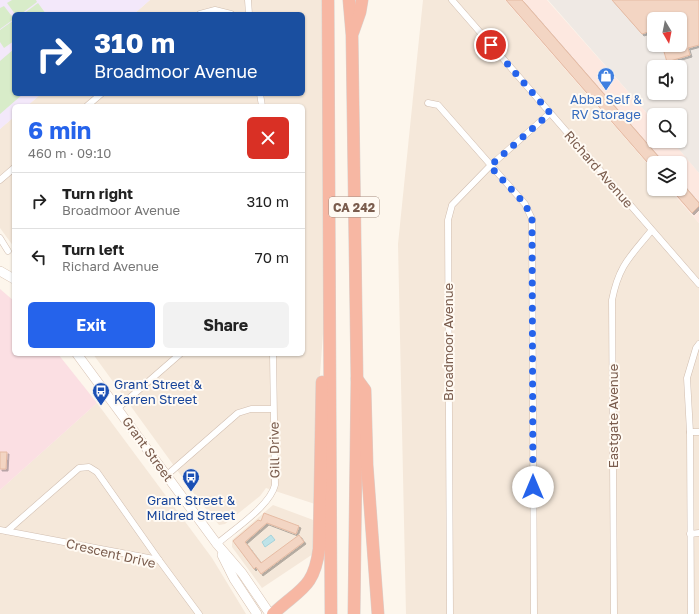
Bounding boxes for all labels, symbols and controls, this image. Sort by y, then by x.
north arrow [647,12,687,52]
map controls [647,12,687,196]
text: 310 m [94,26,175,59]
icon: right [28,28,80,80]
pin [474,28,508,62]
icon: arrive [480,34,502,56]
text: Broadmoor Avenue [94,60,258,82]
button: sound [647,60,687,100]
shop icon: Abba Self & RV Storage [596,66,616,91]
place label: Abba Self & RV Storage [570,91,642,122]
button: search [647,108,687,148]
text: 6 min [28,115,91,144]
button: close [247,117,289,159]
street label: Richard Avenue [561,127,637,211]
text: 460 m · 09:10 [28,145,111,161]
button: layers [647,156,687,196]
text: Turn right [62,184,133,202]
icon: right [28,190,50,212]
text: 310 m [247,192,289,210]
road number: CA 242 [329,197,379,217]
text: Broadmoor Avenue [62,202,180,218]
text: Turn left [62,240,124,258]
icon: left [28,246,50,268]
text: 70 m [255,248,289,266]
text: Richard Avenue [62,258,159,274]
street label: Broadmoor Avenue [440,283,456,401]
button: Exit [28,302,155,348]
button: Share [163,302,289,348]
street label: Eastgate Avenue [605,364,621,468]
place label: Grant Street & Karren Street [114,376,202,407]
bus stop icon: Grant Street & Karren Street [91,381,111,406]
street label: Grant Street [119,413,177,485]
street label: Gill Drive [266,422,282,478]
position arrow [512,466,554,508]
bus stop icon: Grant Street & Mildred Street [181,467,201,492]
place label: Grant Street & Mildred Street [147,492,235,523]
street label: Crescent Drive [65,535,157,571]

